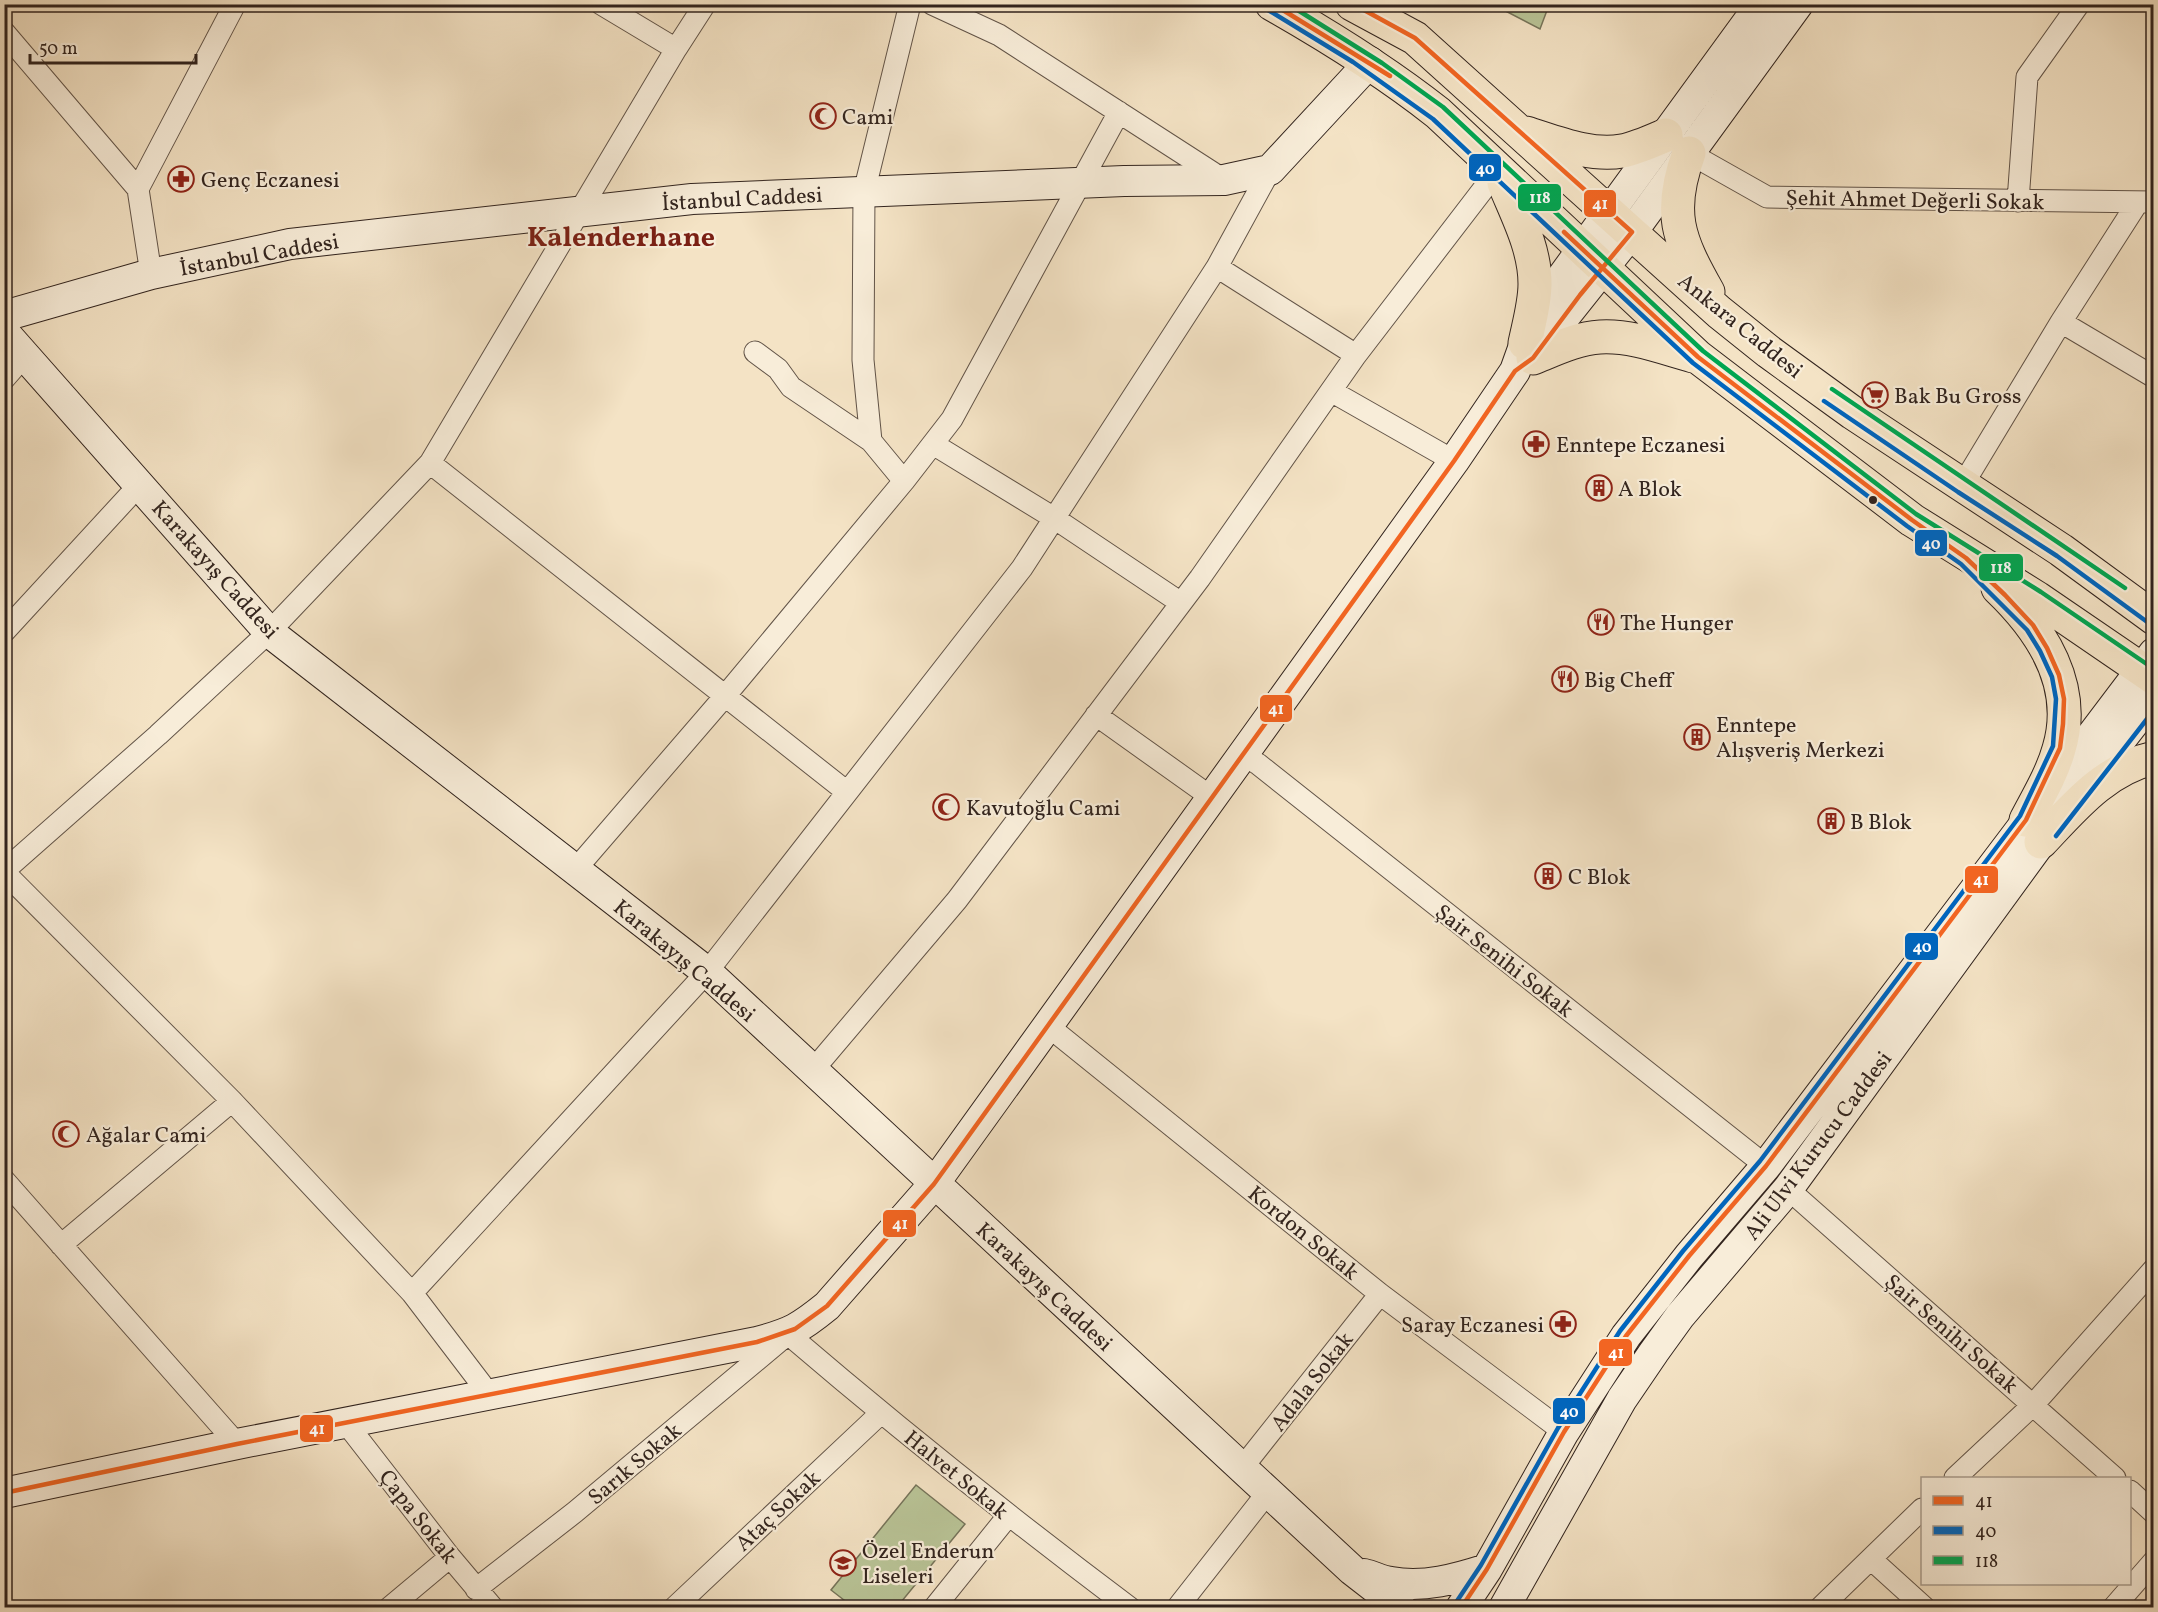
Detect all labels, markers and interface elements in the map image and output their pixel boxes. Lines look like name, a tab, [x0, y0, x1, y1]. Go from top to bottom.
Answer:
scale bar	[30, 27, 196, 65]
text: 50 m	[39, 37, 78, 62]
mosque icon: Cami	[808, 101, 838, 131]
place label: Cami	[842, 103, 893, 134]
line badge: 40	[1468, 153, 1502, 182]
text: 40	[1475, 159, 1495, 181]
pharmacy icon: Genç Eczanesi	[166, 164, 196, 194]
place label: Genç Eczanesi	[201, 166, 340, 197]
street label: İstanbul Caddesi	[661, 181, 823, 220]
line badge: 118	[1517, 183, 1562, 212]
street label: Şehit Ahmet Değerli Sokak	[1785, 184, 2045, 219]
text: 118	[1529, 188, 1551, 210]
line badge: 41	[1583, 189, 1617, 218]
text: 41	[1592, 194, 1608, 216]
district label: Kalenderhane	[527, 219, 715, 258]
street label: İstanbul Caddesi	[177, 227, 341, 286]
street label: Ankara Caddesi	[1670, 267, 1809, 387]
supermarket icon: Bak Bu Gross	[1860, 380, 1890, 410]
place label: Bak Bu Gross	[1894, 382, 2021, 413]
pharmacy icon: Enntepe Eczanesi	[1521, 429, 1551, 459]
place label: Enntepe Eczanesi	[1556, 431, 1726, 462]
building icon: A Blok	[1584, 473, 1614, 503]
place label: A Blok	[1618, 475, 1682, 506]
street label: Karakayış Caddesi	[143, 494, 285, 647]
unlabelled marker	[1867, 494, 1879, 506]
line badge: 40	[1914, 529, 1948, 557]
text: 40	[1921, 534, 1941, 556]
line badge: 118	[1978, 553, 2024, 582]
text: 118	[1990, 558, 2012, 580]
restaurant icon: The Hunger	[1586, 607, 1616, 637]
place label: The Hunger	[1620, 609, 1733, 640]
restaurant icon: Big Cheff	[1550, 664, 1580, 694]
place label: Big Cheff	[1584, 666, 1675, 697]
line badge: 41	[1259, 694, 1293, 723]
text: 41	[1268, 699, 1284, 721]
place label: Enntepe Alışveriş Merkezi	[1716, 711, 1885, 767]
building icon: Enntepe Alışveriş Merkezi	[1682, 722, 1712, 752]
mosque icon: Kavutoğlu Cami	[931, 792, 961, 822]
place label: Kavutoğlu Cami	[966, 794, 1121, 825]
building icon: B Blok	[1816, 806, 1846, 836]
place label: B Blok	[1850, 808, 1912, 839]
building icon: C Blok	[1533, 861, 1563, 891]
place label: C Blok	[1568, 863, 1631, 894]
line badge: 41	[1964, 865, 1999, 894]
text: 41	[1973, 870, 1989, 892]
street label: Karakayış Caddesi	[606, 893, 761, 1031]
street label: Şair Senihi Sokak	[1428, 898, 1579, 1026]
line badge: 40	[1904, 932, 1939, 961]
text: 40	[1912, 937, 1932, 959]
street label: Ali Ulvi Kurucu Caddesi	[1738, 1046, 1900, 1247]
mosque icon: Ağalar Cami	[51, 1119, 81, 1149]
place label: Ağalar Cami	[86, 1121, 206, 1152]
street label: Kordon Sokak	[1240, 1179, 1365, 1289]
line badge: 41	[882, 1209, 917, 1238]
text: 41	[892, 1214, 908, 1236]
street label: Karakayış Caddesi	[968, 1216, 1119, 1360]
street label: Şair Senihi Sokak	[1877, 1268, 2024, 1402]
pharmacy icon: Saray Eczanesi	[1548, 1309, 1578, 1339]
place label: Saray Eczanesi	[1401, 1311, 1544, 1342]
street label: Adala Sokak	[1264, 1326, 1362, 1439]
line badge: 41	[1598, 1338, 1633, 1367]
text: 41	[1608, 1343, 1624, 1365]
line badge: 40	[1552, 1397, 1586, 1425]
text: 40	[1559, 1402, 1579, 1424]
line badge: 41	[299, 1414, 334, 1443]
street label: Sarık Sokak	[582, 1416, 689, 1513]
text: 41	[309, 1419, 325, 1441]
street label: Halvet Sokak	[896, 1424, 1014, 1528]
street label: Çapa Sokak	[370, 1464, 464, 1571]
street label: Ataç Sokak	[729, 1464, 828, 1560]
legend	[1921, 1477, 2131, 1585]
text: 41	[1975, 1490, 1993, 1515]
text: 40	[1975, 1520, 1996, 1545]
place label: Özel Enderun Liseleri	[862, 1537, 994, 1593]
school or university icon: Özel Enderun Liseleri	[828, 1548, 858, 1578]
text: 118	[1975, 1550, 1998, 1575]

